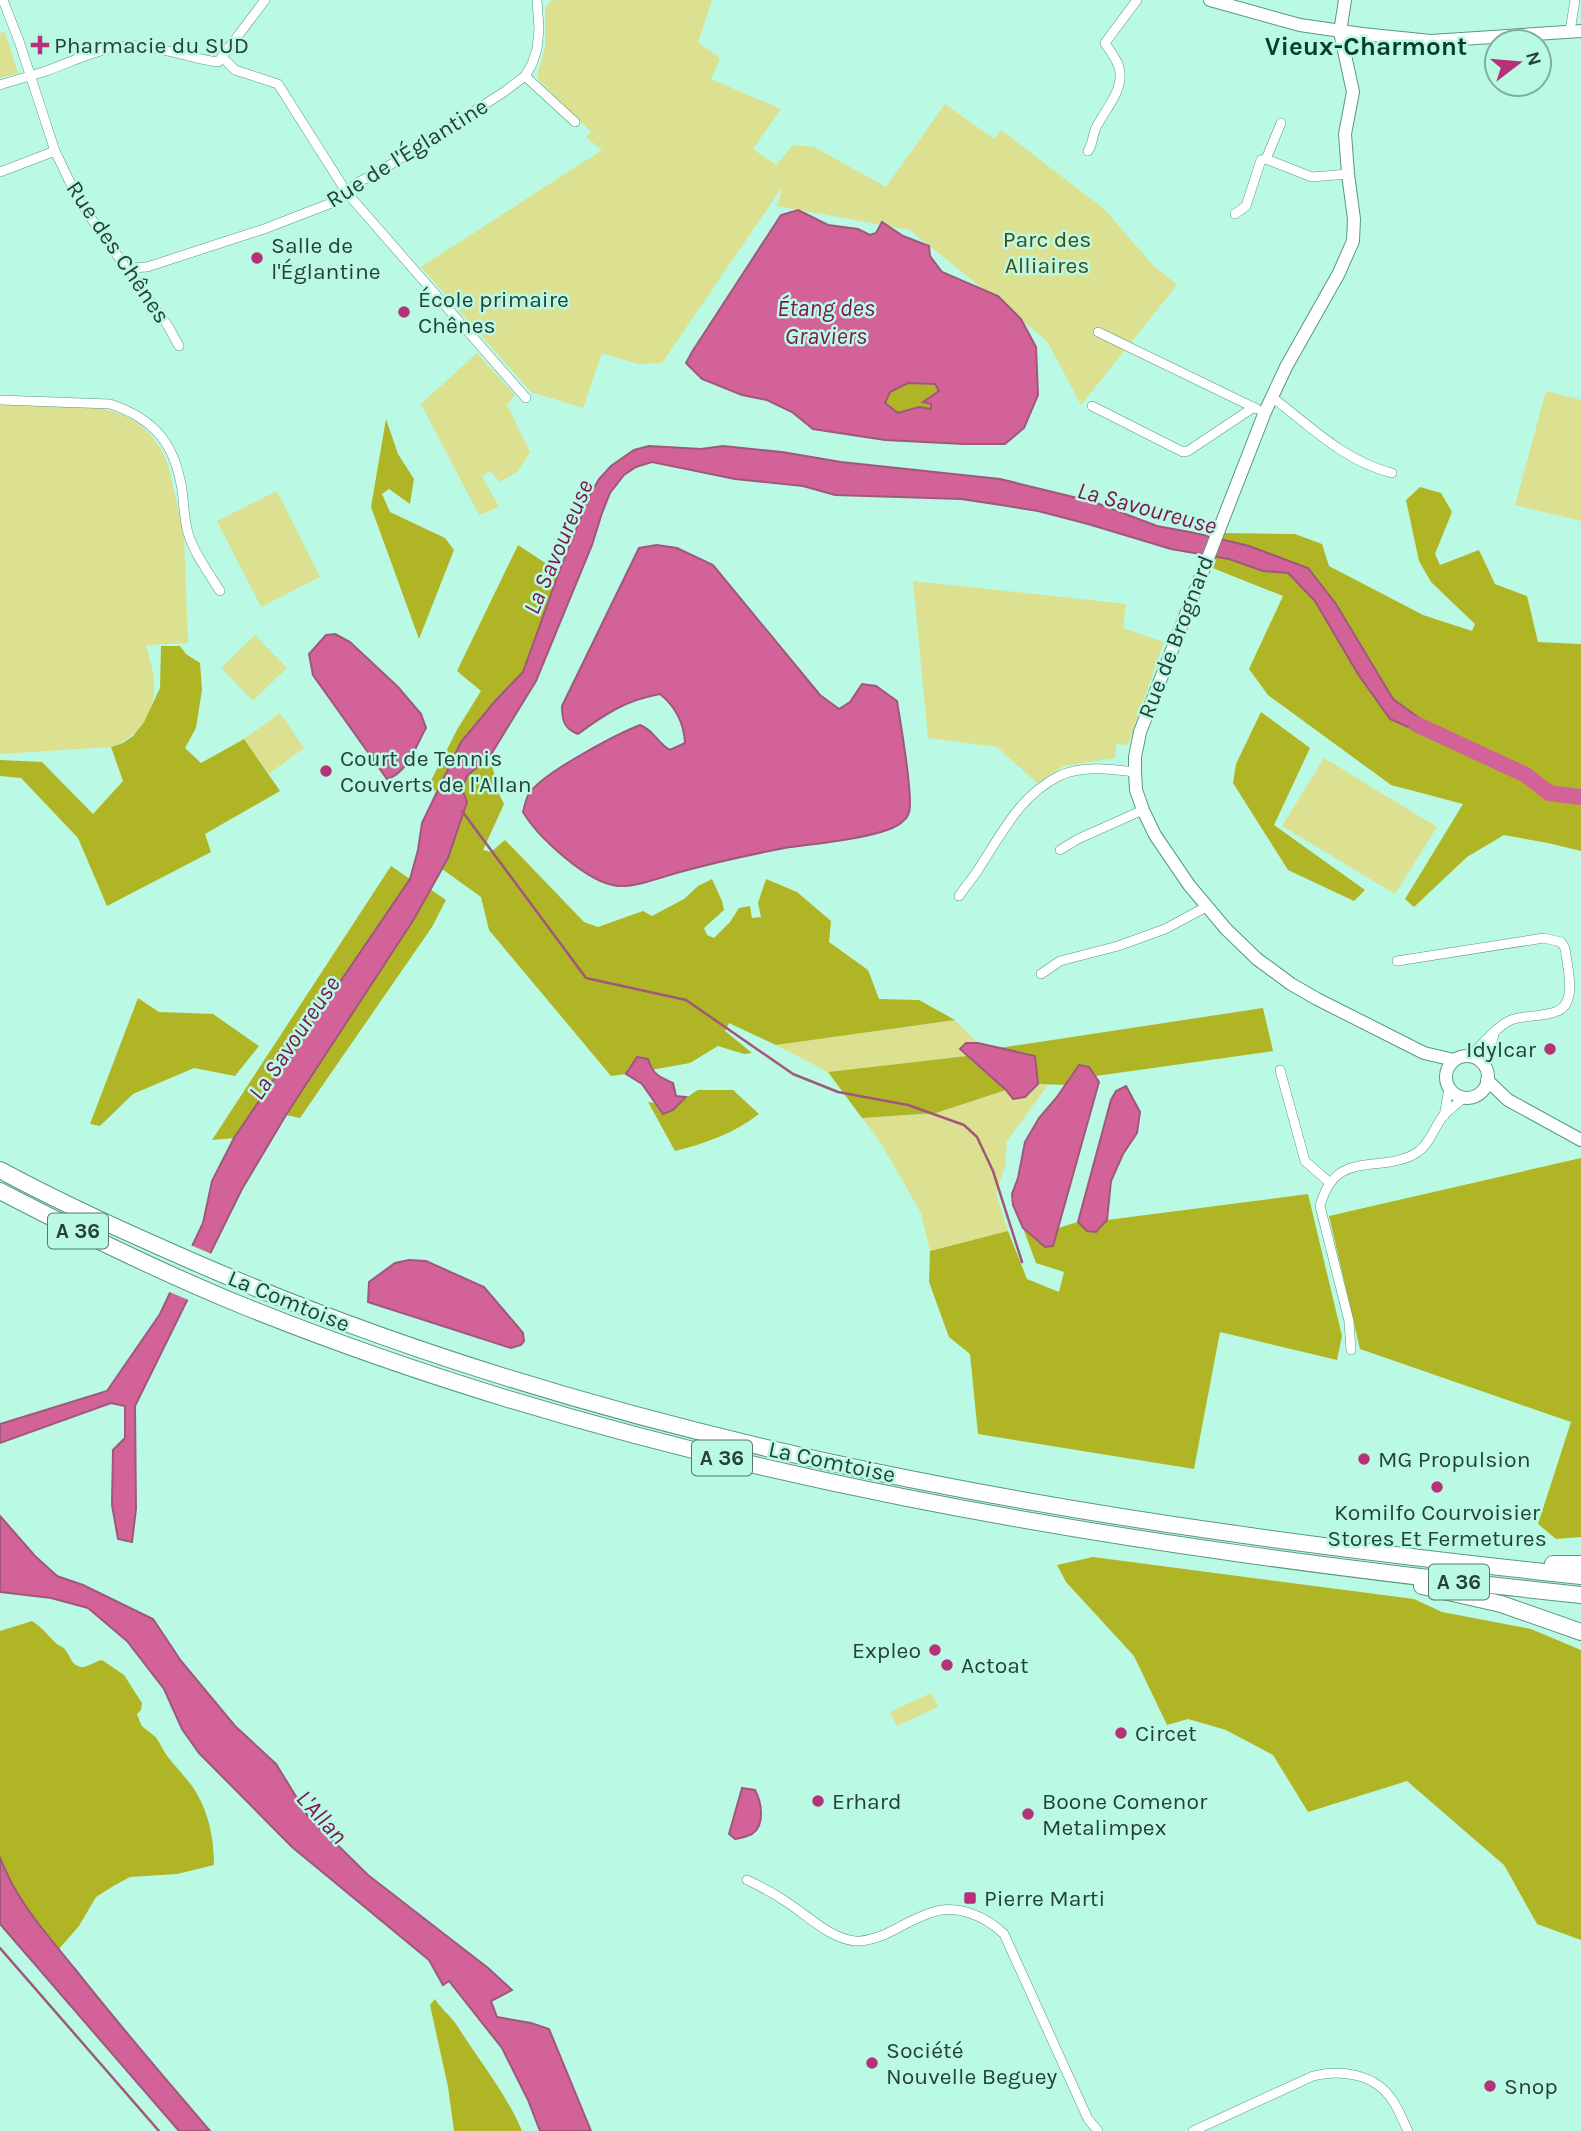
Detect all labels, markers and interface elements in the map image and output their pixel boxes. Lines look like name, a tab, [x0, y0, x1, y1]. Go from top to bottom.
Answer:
north arrow	[1483, 28, 1553, 98]
district label: Vieux-Charmont	[1265, 31, 1467, 62]
place label: Pharmacie du SUD	[54, 32, 249, 59]
marker: Pharmacie du SUD	[32, 37, 48, 53]
text: N	[1521, 49, 1546, 68]
street label: Rue de l'Églantine	[321, 92, 493, 214]
street label: Rue des Chênes	[60, 176, 176, 328]
park label: Parc des Alliaires	[1003, 226, 1091, 279]
place label: Salle de l'Églantine	[271, 232, 381, 285]
marker: Salle de l'Églantine	[249, 250, 265, 266]
place label: École primaire Chênes	[418, 286, 569, 339]
water label: Étang des Graviers	[777, 294, 875, 350]
marker: École primaire Chênes	[396, 304, 412, 320]
water label: La Savoureuse	[517, 476, 599, 618]
water label: La Savoureuse	[1074, 476, 1220, 540]
street label: Rue de Brognard	[1132, 551, 1220, 723]
place label: Court de Tennis Couverts de l'Allan	[340, 745, 532, 798]
marker: Court de Tennis Couverts de l'Allan	[318, 763, 334, 779]
water label: La Savoureuse	[242, 971, 346, 1105]
place label: Idylcar	[1466, 1036, 1537, 1063]
marker: Idylcar	[1542, 1041, 1558, 1057]
road number: A 36	[48, 1214, 108, 1248]
street label: La Comtoise	[224, 1264, 354, 1338]
street label: La Comtoise	[766, 1435, 898, 1489]
road number: A 36	[692, 1440, 752, 1476]
place label: MG Propulsion	[1378, 1446, 1531, 1473]
marker: MG Propulsion	[1356, 1451, 1372, 1467]
marker: Komilfo Courvoisier Stores Et Fermetures	[1429, 1479, 1445, 1495]
place label: Komilfo Courvoisier Stores Et Fermetures	[1327, 1499, 1547, 1552]
road number: A 36	[1429, 1564, 1489, 1600]
place label: Expleo	[852, 1637, 921, 1664]
marker: Expleo	[927, 1642, 943, 1658]
place label: Actoat	[961, 1652, 1029, 1679]
marker: Actoat	[939, 1657, 955, 1673]
place label: Circet	[1135, 1720, 1197, 1747]
marker: Circet	[1113, 1725, 1129, 1741]
water label: L'Allan	[291, 1784, 353, 1850]
place label: Erhard	[832, 1788, 902, 1815]
place label: Boone Comenor Metalimpex	[1042, 1788, 1208, 1841]
marker: Erhard	[810, 1793, 826, 1809]
marker: Boone Comenor Metalimpex	[1020, 1806, 1036, 1822]
place label: Pierre Marti	[984, 1885, 1105, 1912]
marker: Pierre Marti	[962, 1890, 978, 1906]
place label: Société Nouvelle Beguey	[886, 2037, 1058, 2090]
marker: Société Nouvelle Beguey	[864, 2055, 880, 2071]
place label: Snop	[1504, 2073, 1558, 2100]
marker: Snop	[1482, 2078, 1498, 2094]

